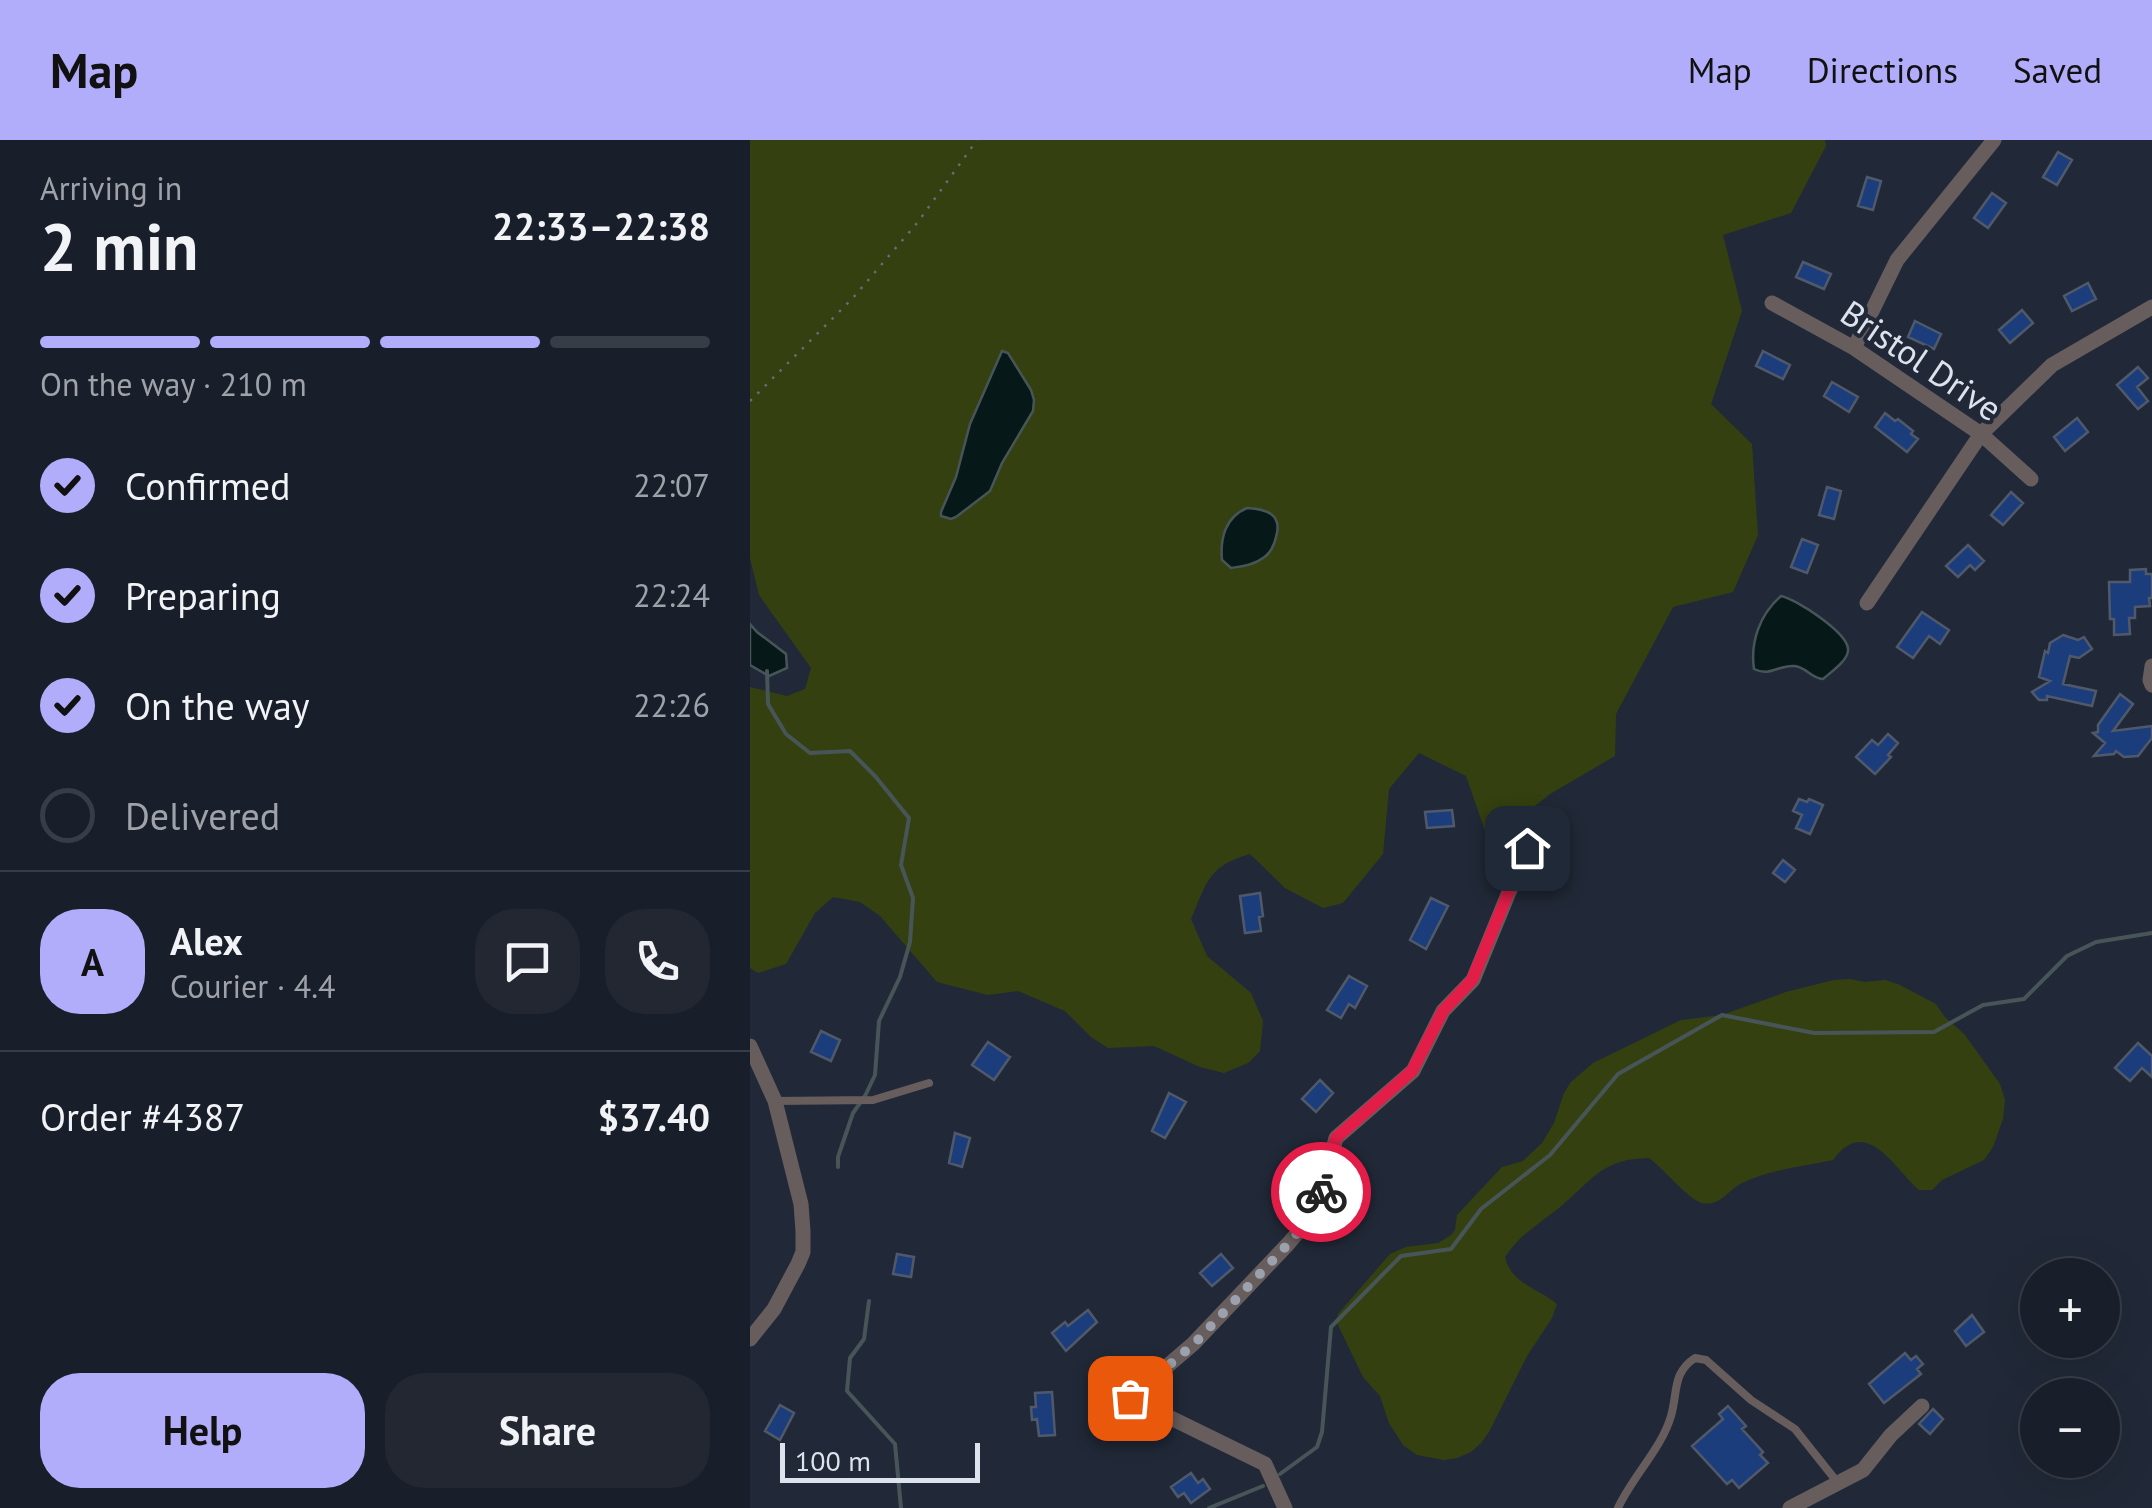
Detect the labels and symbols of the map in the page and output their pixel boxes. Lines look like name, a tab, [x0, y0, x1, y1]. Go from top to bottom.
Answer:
street label: Bristol Drive	[1832, 289, 2011, 431]
pin	[1485, 806, 1570, 891]
courier	[1271, 1142, 1371, 1242]
pin	[1088, 1356, 1173, 1441]
scale bar	[780, 1438, 980, 1482]

